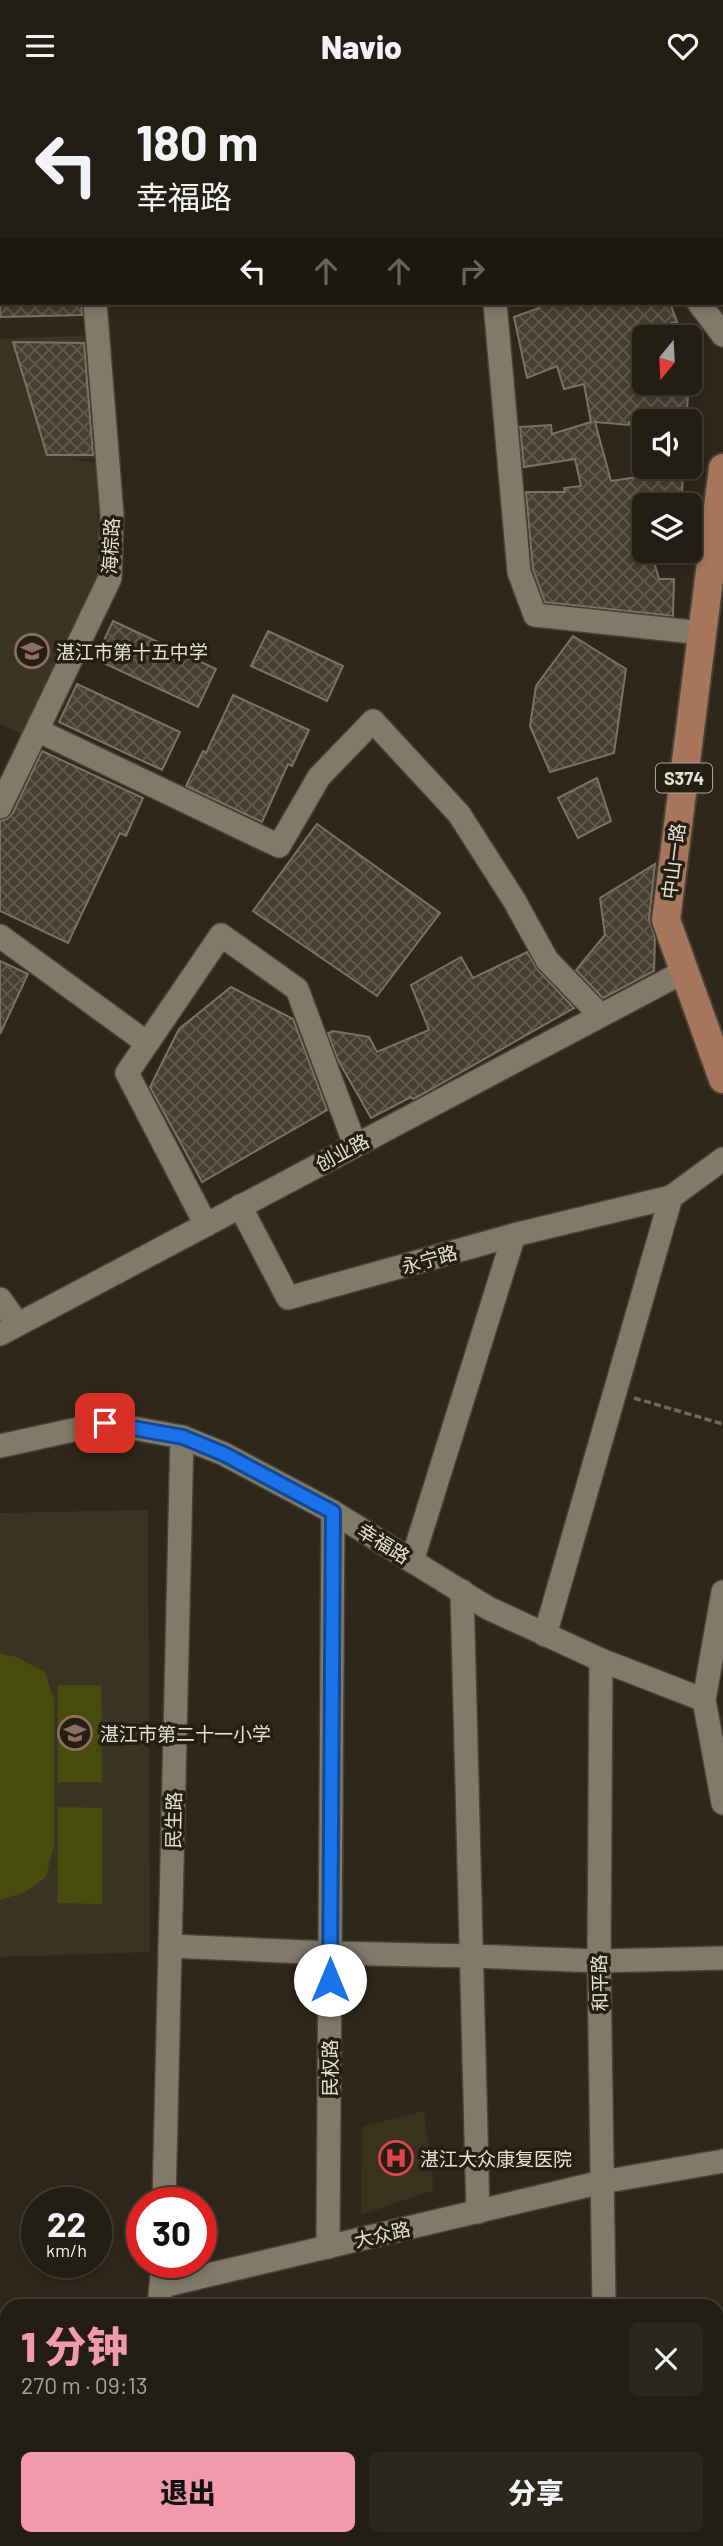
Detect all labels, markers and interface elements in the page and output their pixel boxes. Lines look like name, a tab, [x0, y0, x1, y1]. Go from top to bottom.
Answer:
icon: menu	[21, 27, 59, 65]
text: Navio	[321, 27, 402, 65]
icon: heart	[664, 27, 702, 65]
text: 180 m	[136, 112, 259, 171]
icon: left	[21, 119, 112, 210]
text: 幸福路	[136, 177, 232, 215]
icon: left	[234, 252, 272, 290]
icon: ahead	[307, 252, 345, 290]
icon: ahead	[380, 252, 418, 290]
icon: right	[453, 252, 491, 290]
north arrow	[632, 325, 702, 395]
map controls	[632, 325, 702, 563]
button: sound	[632, 409, 702, 479]
button: layers	[632, 493, 702, 563]
street label: 海棕路	[97, 517, 123, 575]
school or university icon: 湛江市第十五中学	[13, 632, 51, 670]
place label: 湛江市第十五中学	[56, 640, 208, 663]
road number: S374	[656, 763, 712, 793]
street label: 中山一路	[657, 822, 689, 900]
street label: 创业路	[311, 1128, 373, 1176]
street label: 永宁路	[398, 1240, 460, 1278]
pin	[75, 1393, 135, 1453]
icon: arrive	[86, 1404, 124, 1442]
street label: 幸福路	[354, 1518, 414, 1568]
school or university icon: 湛江市第二十一小学	[56, 1714, 94, 1752]
place label: 湛江市第二十一小学	[100, 1722, 271, 1745]
street label: 民生路	[161, 1791, 185, 1849]
position arrow	[293, 1943, 367, 2017]
street label: 和平路	[587, 1954, 611, 2012]
street label: 民权路	[318, 2039, 341, 2097]
hospital icon: 湛江大众康复医院	[377, 2139, 415, 2177]
place label: 湛江大众康复医院	[420, 2147, 572, 2170]
speed limit sign: 30	[126, 2187, 217, 2278]
text: 22	[47, 2202, 86, 2244]
street label: 大众路	[352, 2216, 412, 2252]
text: km/h	[46, 2239, 87, 2261]
text: 1 分钟	[21, 2320, 128, 2370]
button: close	[629, 2322, 703, 2396]
text: 270 m · 09:13	[21, 2371, 148, 2399]
button: 退出	[21, 2452, 355, 2532]
button: 分享	[369, 2452, 703, 2532]

